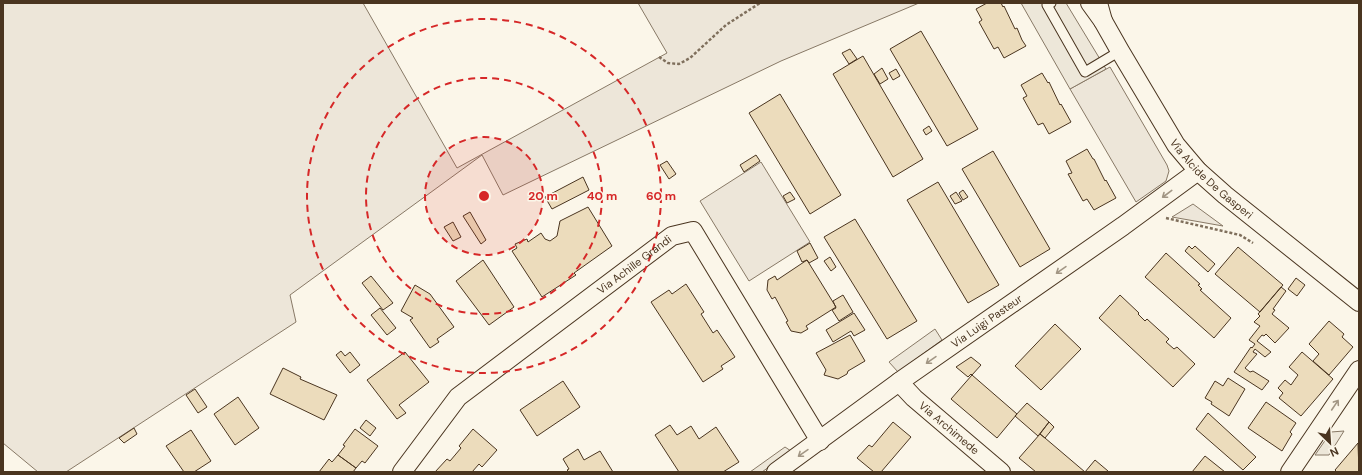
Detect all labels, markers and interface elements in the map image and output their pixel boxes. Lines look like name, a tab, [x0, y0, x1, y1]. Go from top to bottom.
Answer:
street label: Via Alcide De Gasperi	[1167, 136, 1256, 222]
text: 20 m	[528, 188, 558, 204]
text: 40 m	[587, 188, 617, 204]
text: 60 m	[646, 188, 676, 204]
centre of rings	[477, 189, 491, 203]
one-way arrow	[1161, 190, 1172, 198]
street label: Via Achille Grandi	[594, 232, 674, 297]
one-way arrow	[1056, 266, 1067, 274]
street label: Via Luigi Pasteur	[948, 291, 1025, 351]
one-way arrow	[926, 356, 937, 364]
street label: Via Archimede	[916, 398, 982, 457]
one-way arrow	[1331, 400, 1339, 411]
north arrow	[1310, 423, 1350, 463]
text: N	[1328, 444, 1341, 460]
one-way arrow	[798, 449, 809, 457]

